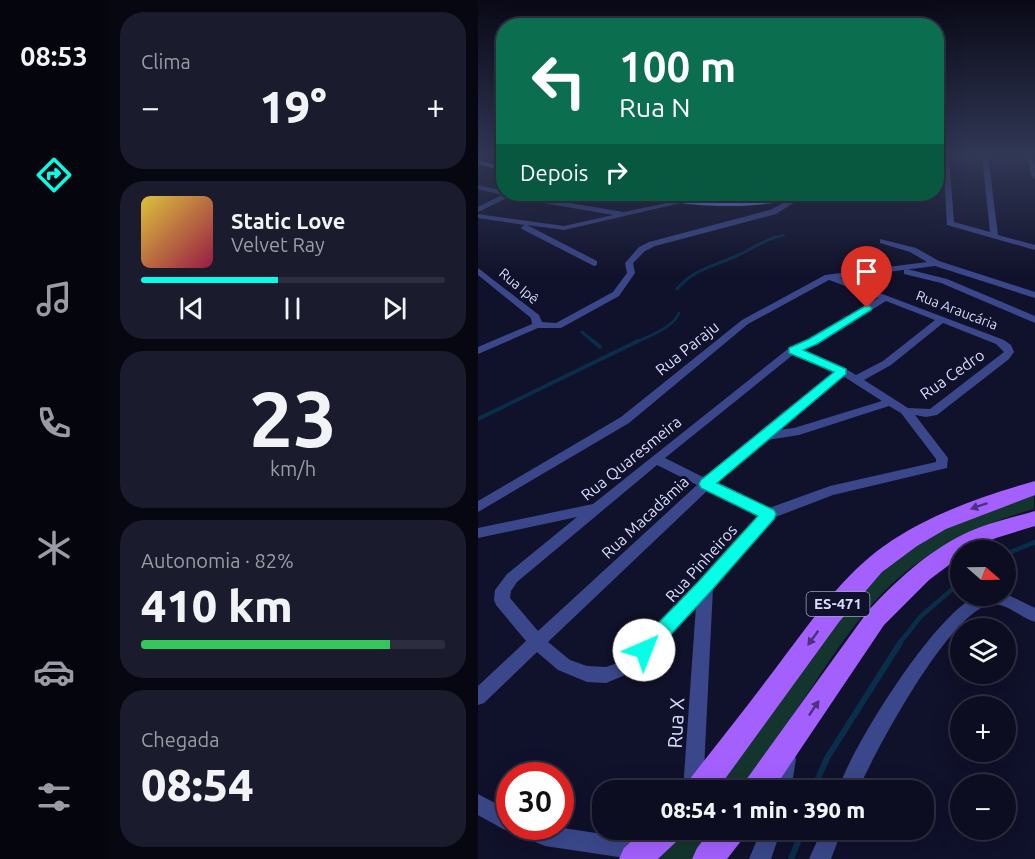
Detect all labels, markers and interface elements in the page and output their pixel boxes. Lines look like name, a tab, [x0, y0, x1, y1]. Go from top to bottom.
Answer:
text: 08:53	[20, 41, 88, 71]
icon: left	[520, 42, 598, 120]
text: 100 m	[619, 43, 736, 90]
text: Clima	[141, 50, 191, 73]
text: 19°	[259, 81, 327, 132]
text: −	[141, 88, 160, 125]
text: +	[426, 88, 445, 125]
text: Rua N	[619, 92, 691, 122]
icon: directions	[33, 154, 75, 196]
icon: right	[600, 156, 633, 189]
text: Depois	[520, 160, 588, 185]
text: Static Love	[231, 208, 346, 233]
text: Velvet Ray	[231, 233, 325, 256]
pin	[841, 246, 892, 308]
icon: arrive	[850, 255, 883, 288]
street label: Rua Ipê	[496, 265, 542, 307]
icon: music	[33, 278, 75, 320]
street label: Rua Araucária	[914, 287, 1000, 333]
icon: previous	[175, 292, 208, 325]
icon: pause	[276, 292, 309, 325]
icon: next	[378, 292, 411, 325]
street label: Rua Paraju	[652, 317, 722, 379]
street label: Rua Cedro	[916, 345, 988, 403]
text: 23	[249, 374, 337, 462]
icon: phone	[33, 402, 75, 444]
street label: Rua Quaresmeira	[577, 412, 685, 504]
text: km/h	[270, 457, 316, 480]
street label: Rua Macadâmia	[598, 472, 692, 562]
one-way arrow	[970, 502, 988, 511]
street label: Rua Pinheiros	[662, 521, 740, 605]
icon: climate	[33, 527, 75, 569]
north arrow	[950, 540, 1016, 606]
map controls	[950, 540, 1016, 840]
text: Autonomia · 82%	[141, 549, 294, 572]
text: 410 km	[141, 580, 293, 631]
road number: ES-471	[806, 592, 870, 616]
position arrow	[612, 618, 676, 682]
button: layers	[950, 618, 1016, 684]
one-way arrow	[807, 630, 819, 646]
icon: car	[33, 651, 75, 693]
button: +	[950, 696, 1016, 762]
street label: Rua X	[663, 697, 688, 749]
one-way arrow	[808, 700, 819, 716]
text: Chegada	[141, 728, 219, 751]
text: 08:54	[141, 759, 254, 810]
speed limit sign: 30	[496, 762, 574, 840]
button: −	[950, 774, 1016, 840]
icon: filters	[33, 776, 75, 818]
text: 08:54 · 1 min · 390 m	[661, 797, 865, 822]

